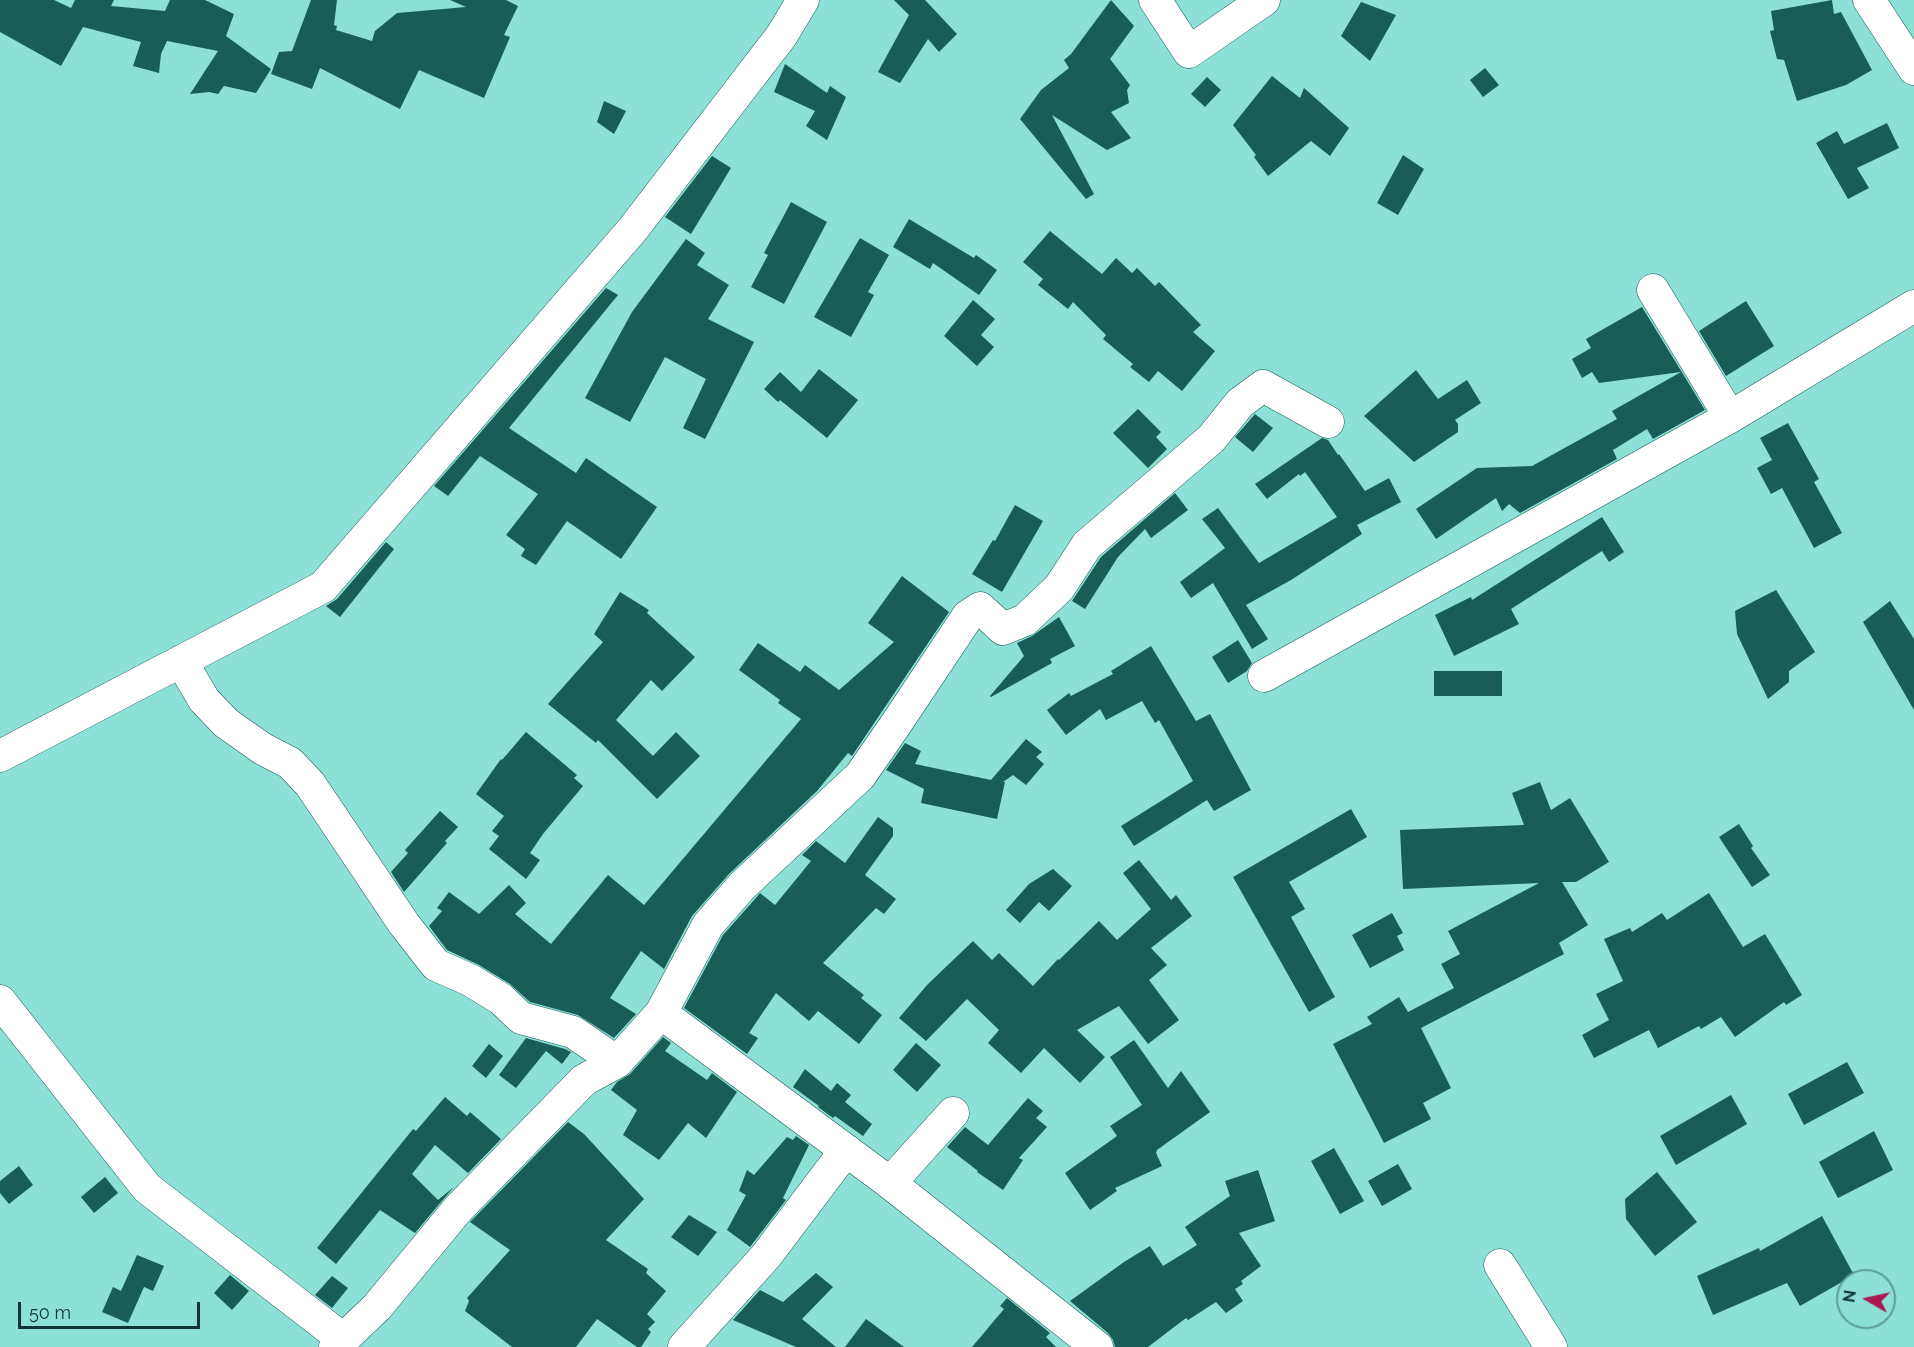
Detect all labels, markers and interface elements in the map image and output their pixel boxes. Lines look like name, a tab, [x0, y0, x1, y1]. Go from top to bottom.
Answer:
north arrow	[1836, 1269, 1896, 1329]
text: N	[1839, 1289, 1860, 1304]
scale bar	[21, 1290, 202, 1328]
text: 50 m	[29, 1302, 71, 1323]

